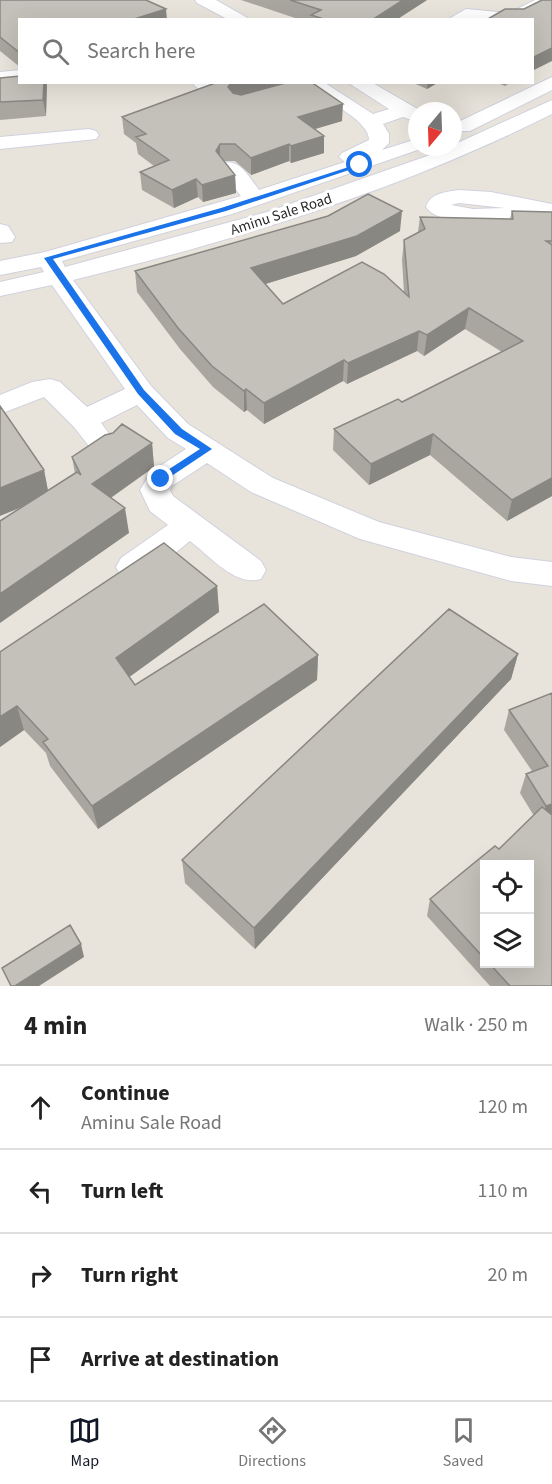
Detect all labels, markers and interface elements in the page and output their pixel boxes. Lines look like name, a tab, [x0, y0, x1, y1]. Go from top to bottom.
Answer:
search box	[18, 18, 534, 84]
icon: search	[39, 35, 72, 68]
text: Search here	[87, 35, 195, 67]
north arrow	[408, 102, 462, 156]
route start	[346, 151, 372, 177]
street label: Aminu Sale Road	[228, 188, 335, 241]
route end	[147, 465, 173, 491]
map controls	[480, 860, 534, 968]
button: locate	[480, 860, 534, 914]
button: layers	[480, 914, 534, 968]
text: 4 min	[24, 1007, 87, 1044]
text: Walk · 250 m	[424, 1011, 528, 1039]
text: Continue	[81, 1077, 170, 1109]
icon: ahead	[24, 1091, 57, 1124]
text: 120 m	[478, 1093, 528, 1121]
text: Aminu Sale Road	[81, 1109, 222, 1137]
icon: left	[24, 1175, 57, 1208]
text: Turn left	[81, 1175, 163, 1207]
text: 110 m	[478, 1177, 528, 1205]
icon: right	[24, 1259, 57, 1292]
text: Turn right	[81, 1259, 178, 1291]
text: 20 m	[488, 1261, 528, 1289]
icon: arrive	[24, 1343, 57, 1376]
text: Arrive at destination	[81, 1343, 279, 1375]
tab: Map	[68, 1414, 101, 1472]
tab: Directions	[238, 1414, 306, 1472]
tab: Saved	[443, 1414, 484, 1472]

